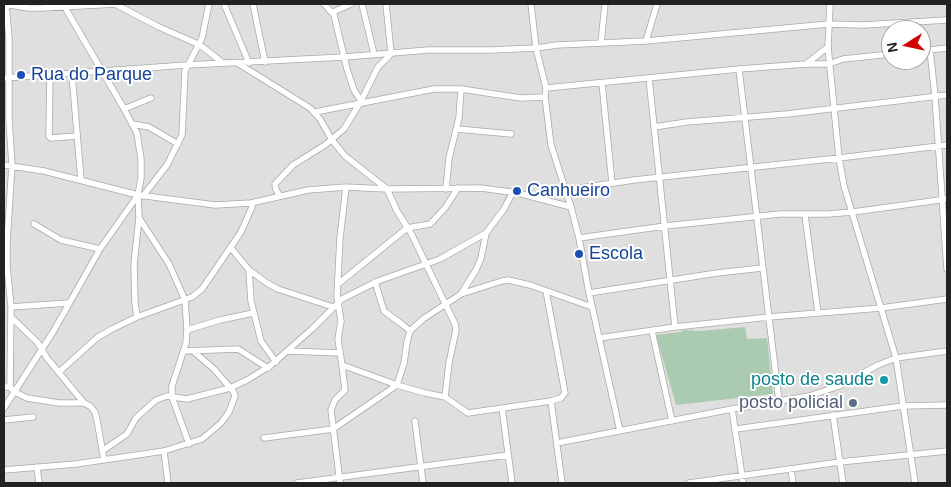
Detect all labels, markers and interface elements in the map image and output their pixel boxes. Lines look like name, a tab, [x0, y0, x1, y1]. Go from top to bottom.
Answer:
north arrow	[881, 20, 931, 70]
text: N	[883, 41, 901, 54]
place label: Rua do Parque	[31, 64, 152, 86]
marker: Rua do Parque	[15, 69, 27, 81]
place label: Canhueiro	[527, 180, 610, 202]
marker: Canhueiro	[511, 185, 523, 197]
place label: Escola	[589, 243, 643, 265]
marker: Escola	[573, 248, 585, 260]
place label: posto de saude	[751, 369, 874, 391]
marker: posto de saude	[878, 374, 890, 386]
place label: posto policial	[739, 392, 843, 414]
marker: posto policial	[847, 397, 859, 409]

